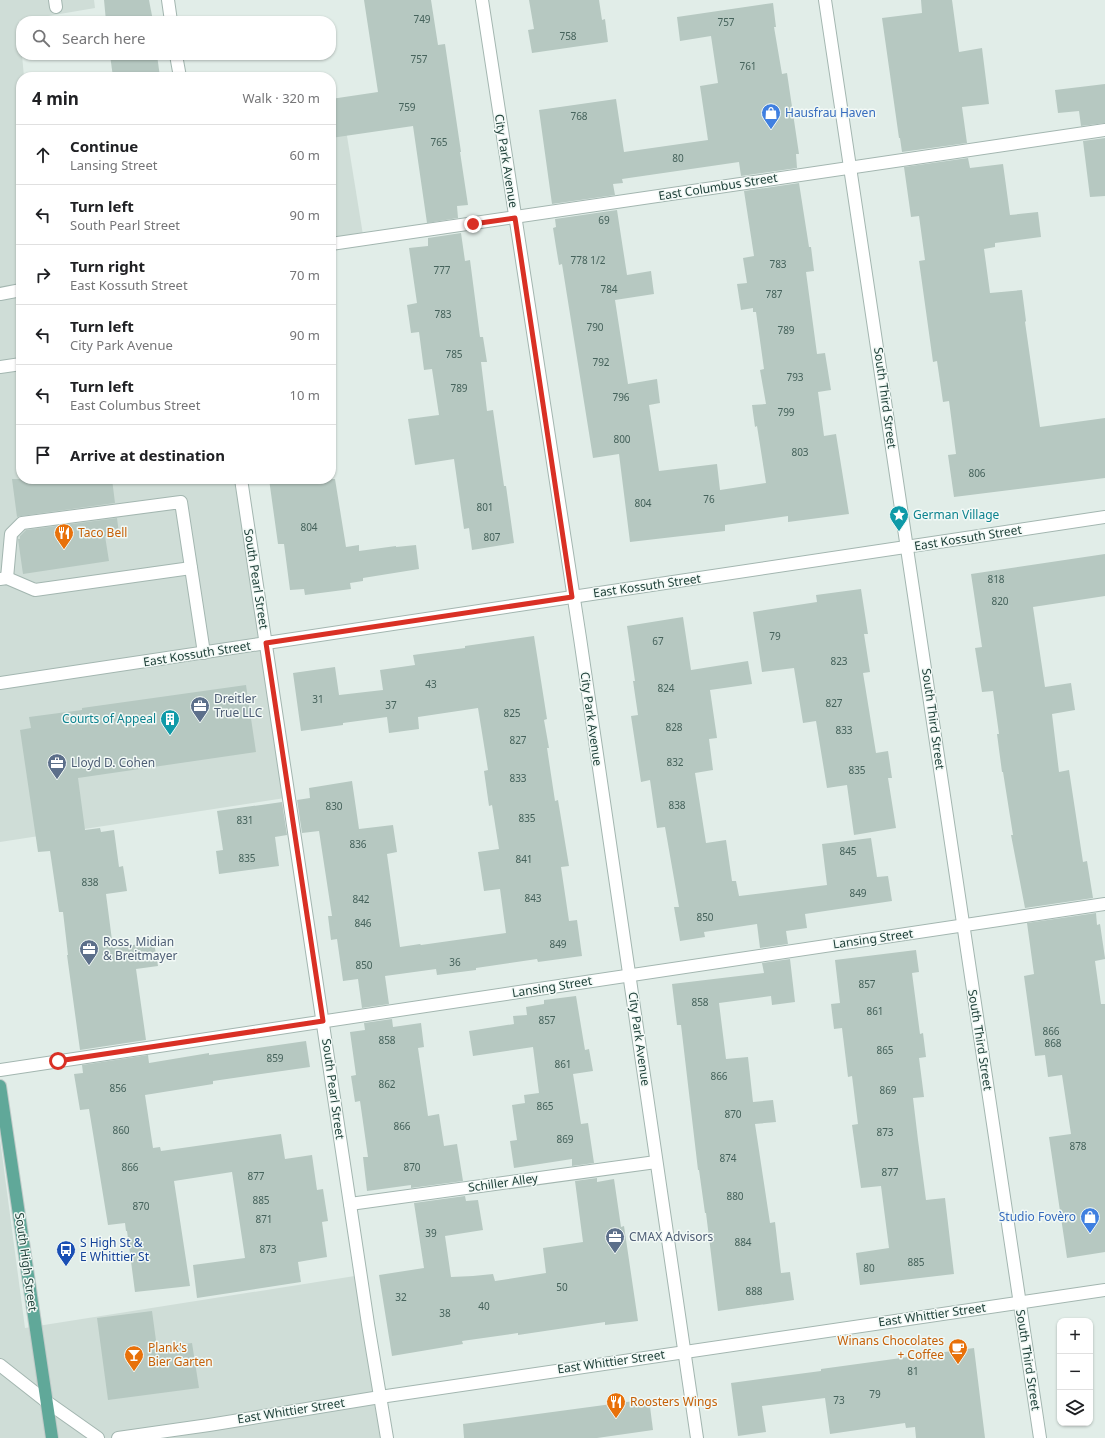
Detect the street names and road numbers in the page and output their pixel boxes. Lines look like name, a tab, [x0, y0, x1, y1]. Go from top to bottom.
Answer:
street label: City Park Avenue	[491, 113, 522, 209]
street label: East Columbus Street	[657, 169, 779, 204]
street label: South Third Street	[870, 346, 901, 450]
street label: East Kossuth Street	[913, 521, 1024, 554]
street label: South Pearl Street	[240, 527, 273, 631]
street label: East Kossuth Street	[592, 569, 703, 601]
street label: East Kossuth Street	[142, 637, 253, 670]
street label: South Third Street	[918, 667, 949, 771]
street label: City Park Avenue	[576, 671, 607, 767]
street label: Lansing Street	[832, 924, 915, 953]
street label: Lansing Street	[511, 972, 594, 1001]
street label: South Third Street	[964, 988, 997, 1092]
street label: City Park Avenue	[624, 991, 655, 1087]
street label: South Pearl Street	[318, 1037, 349, 1141]
street label: Schiller Alley	[467, 1169, 540, 1196]
street label: South High Street	[11, 1211, 42, 1313]
street label: East Whittier Street	[877, 1298, 987, 1330]
street label: South Third Street	[1012, 1308, 1045, 1412]
street label: East Whittier Street	[556, 1345, 666, 1377]
street label: East Whittier Street	[236, 1394, 346, 1427]

